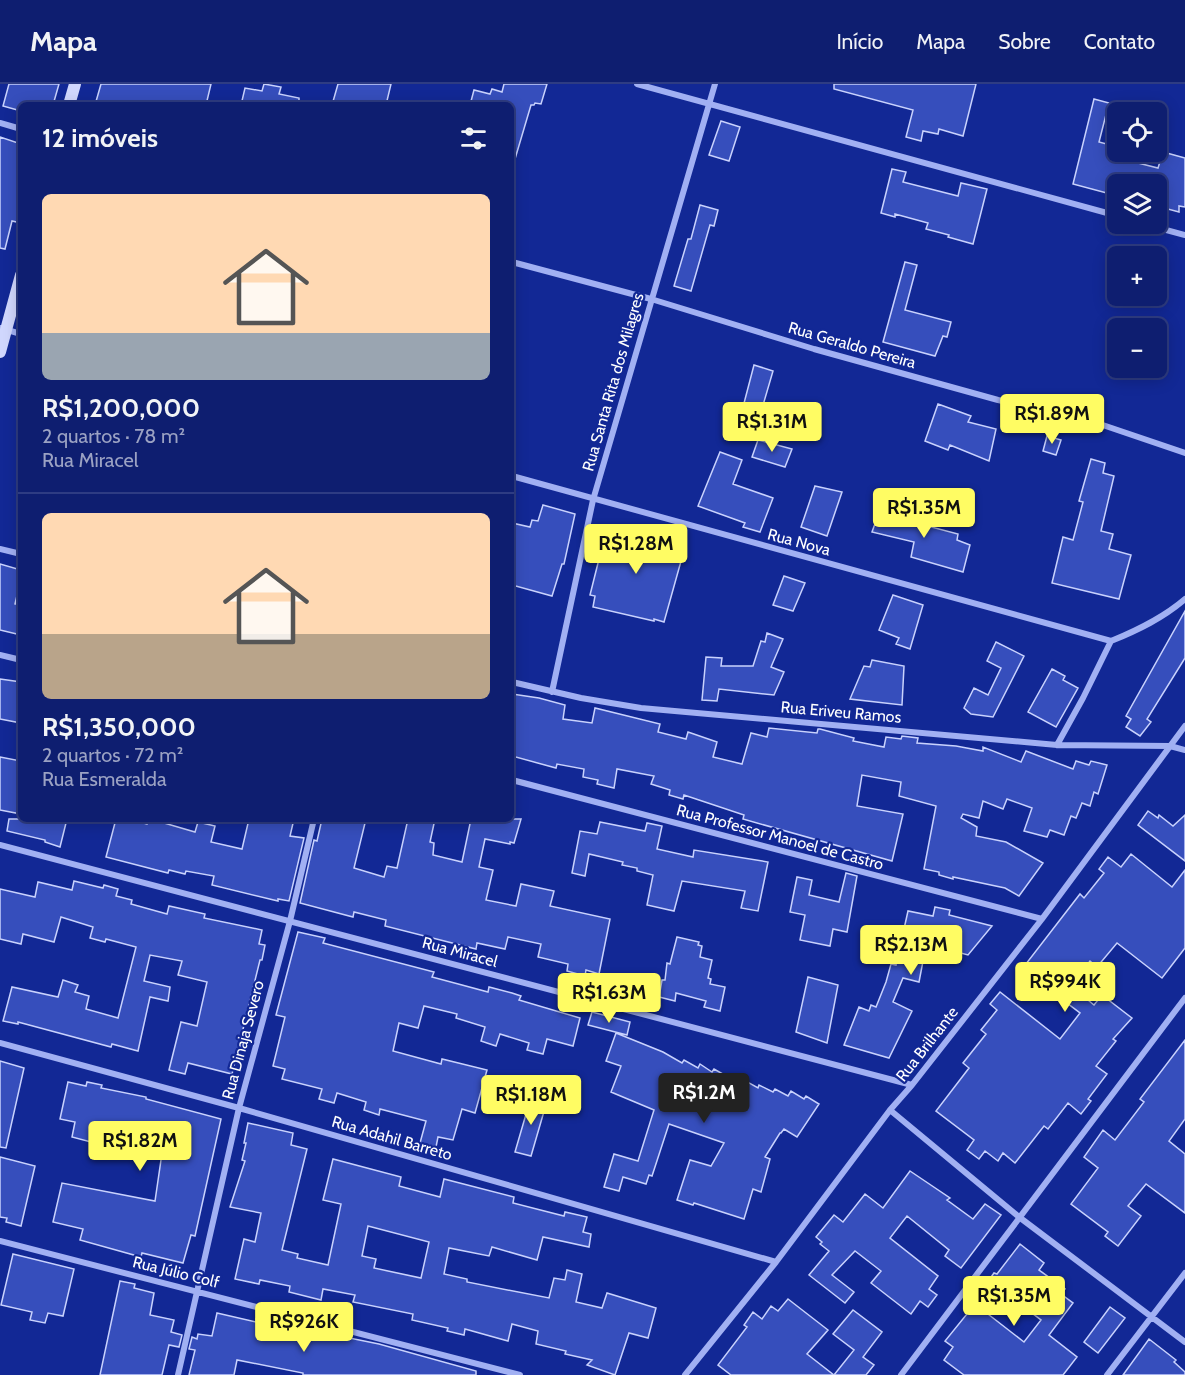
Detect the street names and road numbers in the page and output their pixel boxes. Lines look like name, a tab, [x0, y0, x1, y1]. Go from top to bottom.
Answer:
street label: Rua Santa Rita dos Milagres	[578, 290, 648, 473]
street label: Rua Geraldo Pereira	[786, 318, 918, 372]
street label: Rua Nova	[765, 525, 833, 560]
street label: Rua Eriveu Ramos	[780, 697, 902, 727]
street label: Rua Professor Manoel de Castro	[674, 800, 886, 874]
street label: Rua Miracel	[420, 933, 500, 971]
street label: Rua Dinaja Severo	[218, 978, 268, 1102]
street label: Rua Brilhante	[892, 1003, 962, 1085]
street label: Rua Adahil Barreto	[330, 1112, 455, 1164]
street label: Rua Júlio Colf	[131, 1252, 222, 1292]

